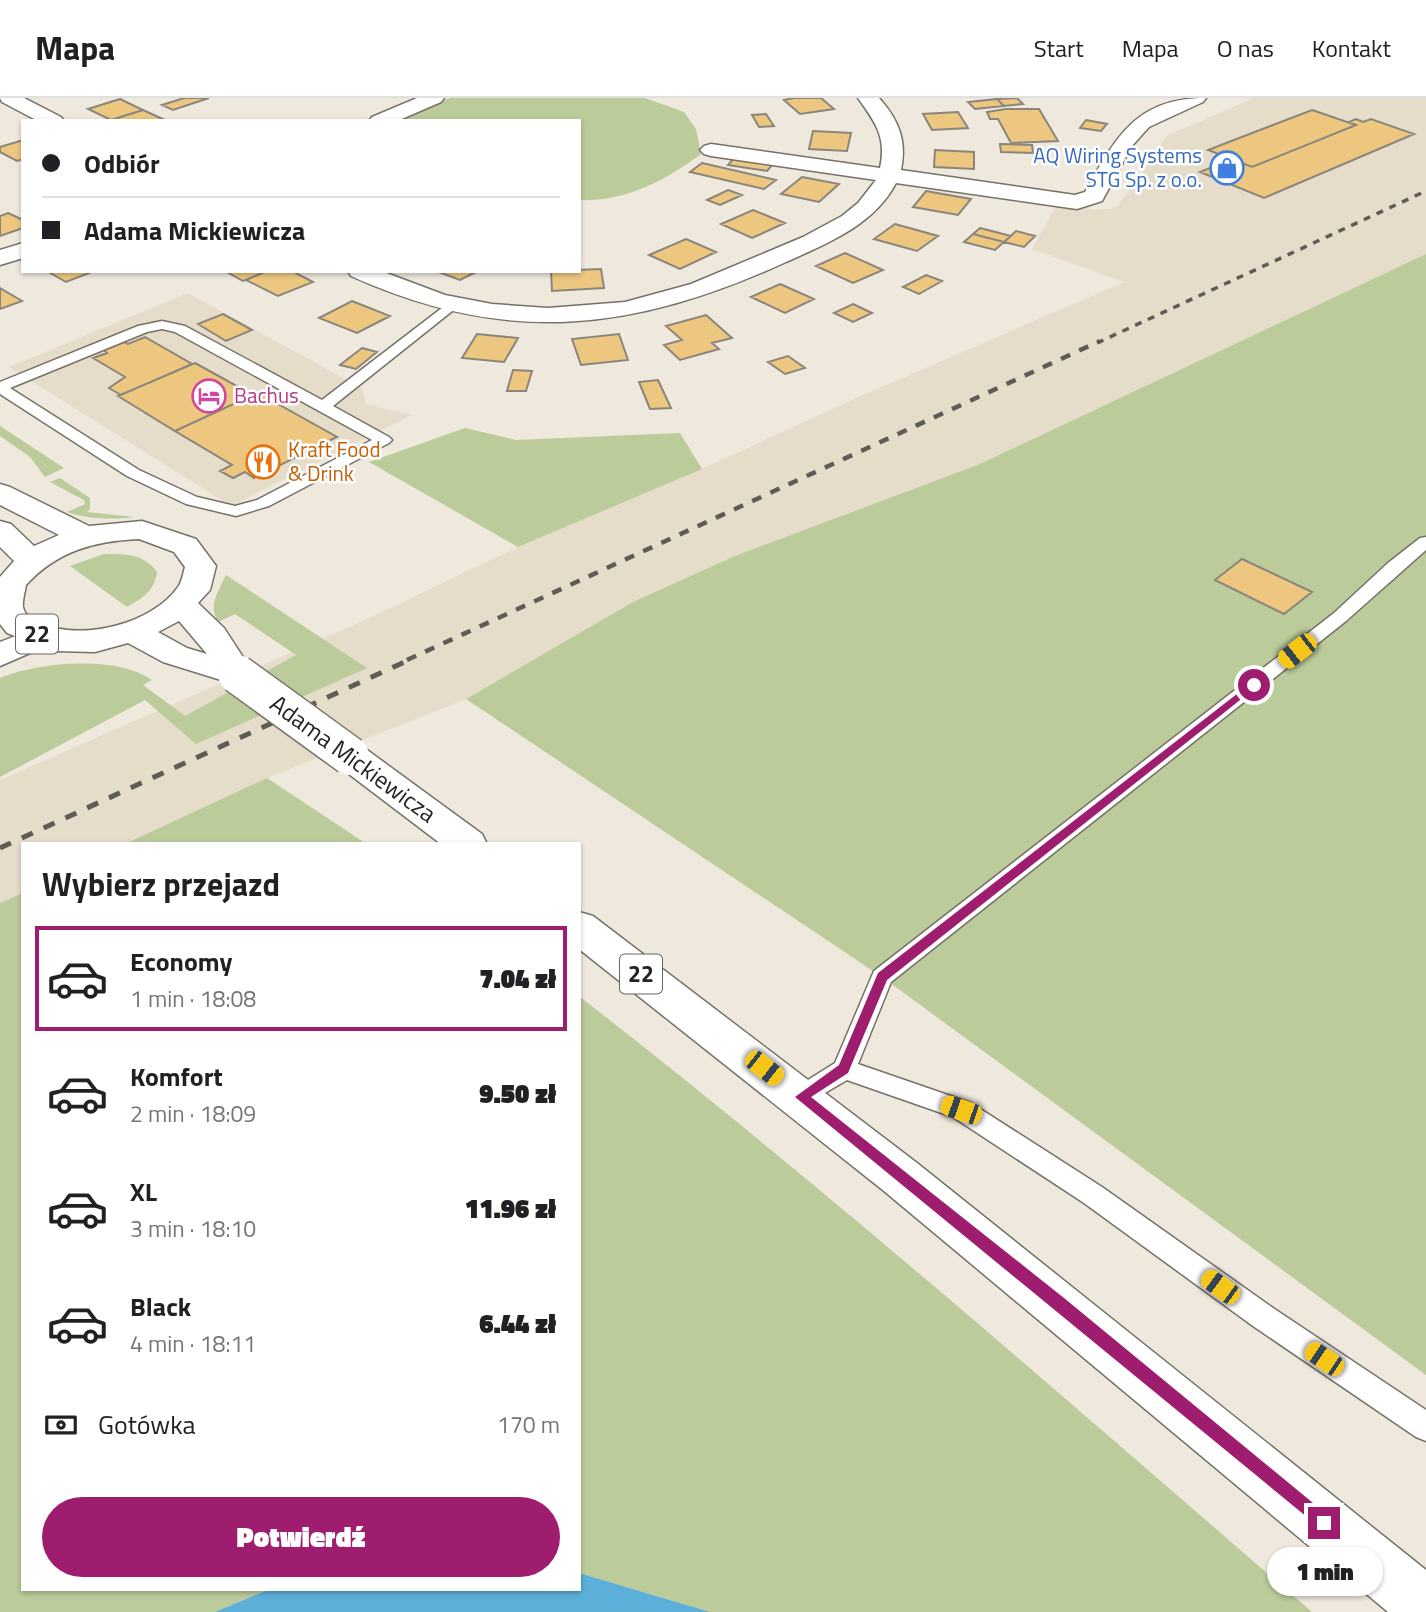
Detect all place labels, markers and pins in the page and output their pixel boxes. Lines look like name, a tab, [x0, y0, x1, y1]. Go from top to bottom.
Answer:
place label: AQ Wiring Systems STG Sp. z o.o.	[1033, 139, 1202, 195]
shop icon: AQ Wiring Systems STG Sp. z o.o.	[1208, 149, 1246, 187]
hotel icon: Bachus	[190, 377, 228, 415]
place label: Bachus	[234, 379, 299, 411]
place label: Kraft Food & Drink	[288, 433, 381, 489]
restaurant icon: Kraft Food & Drink	[244, 443, 282, 481]

